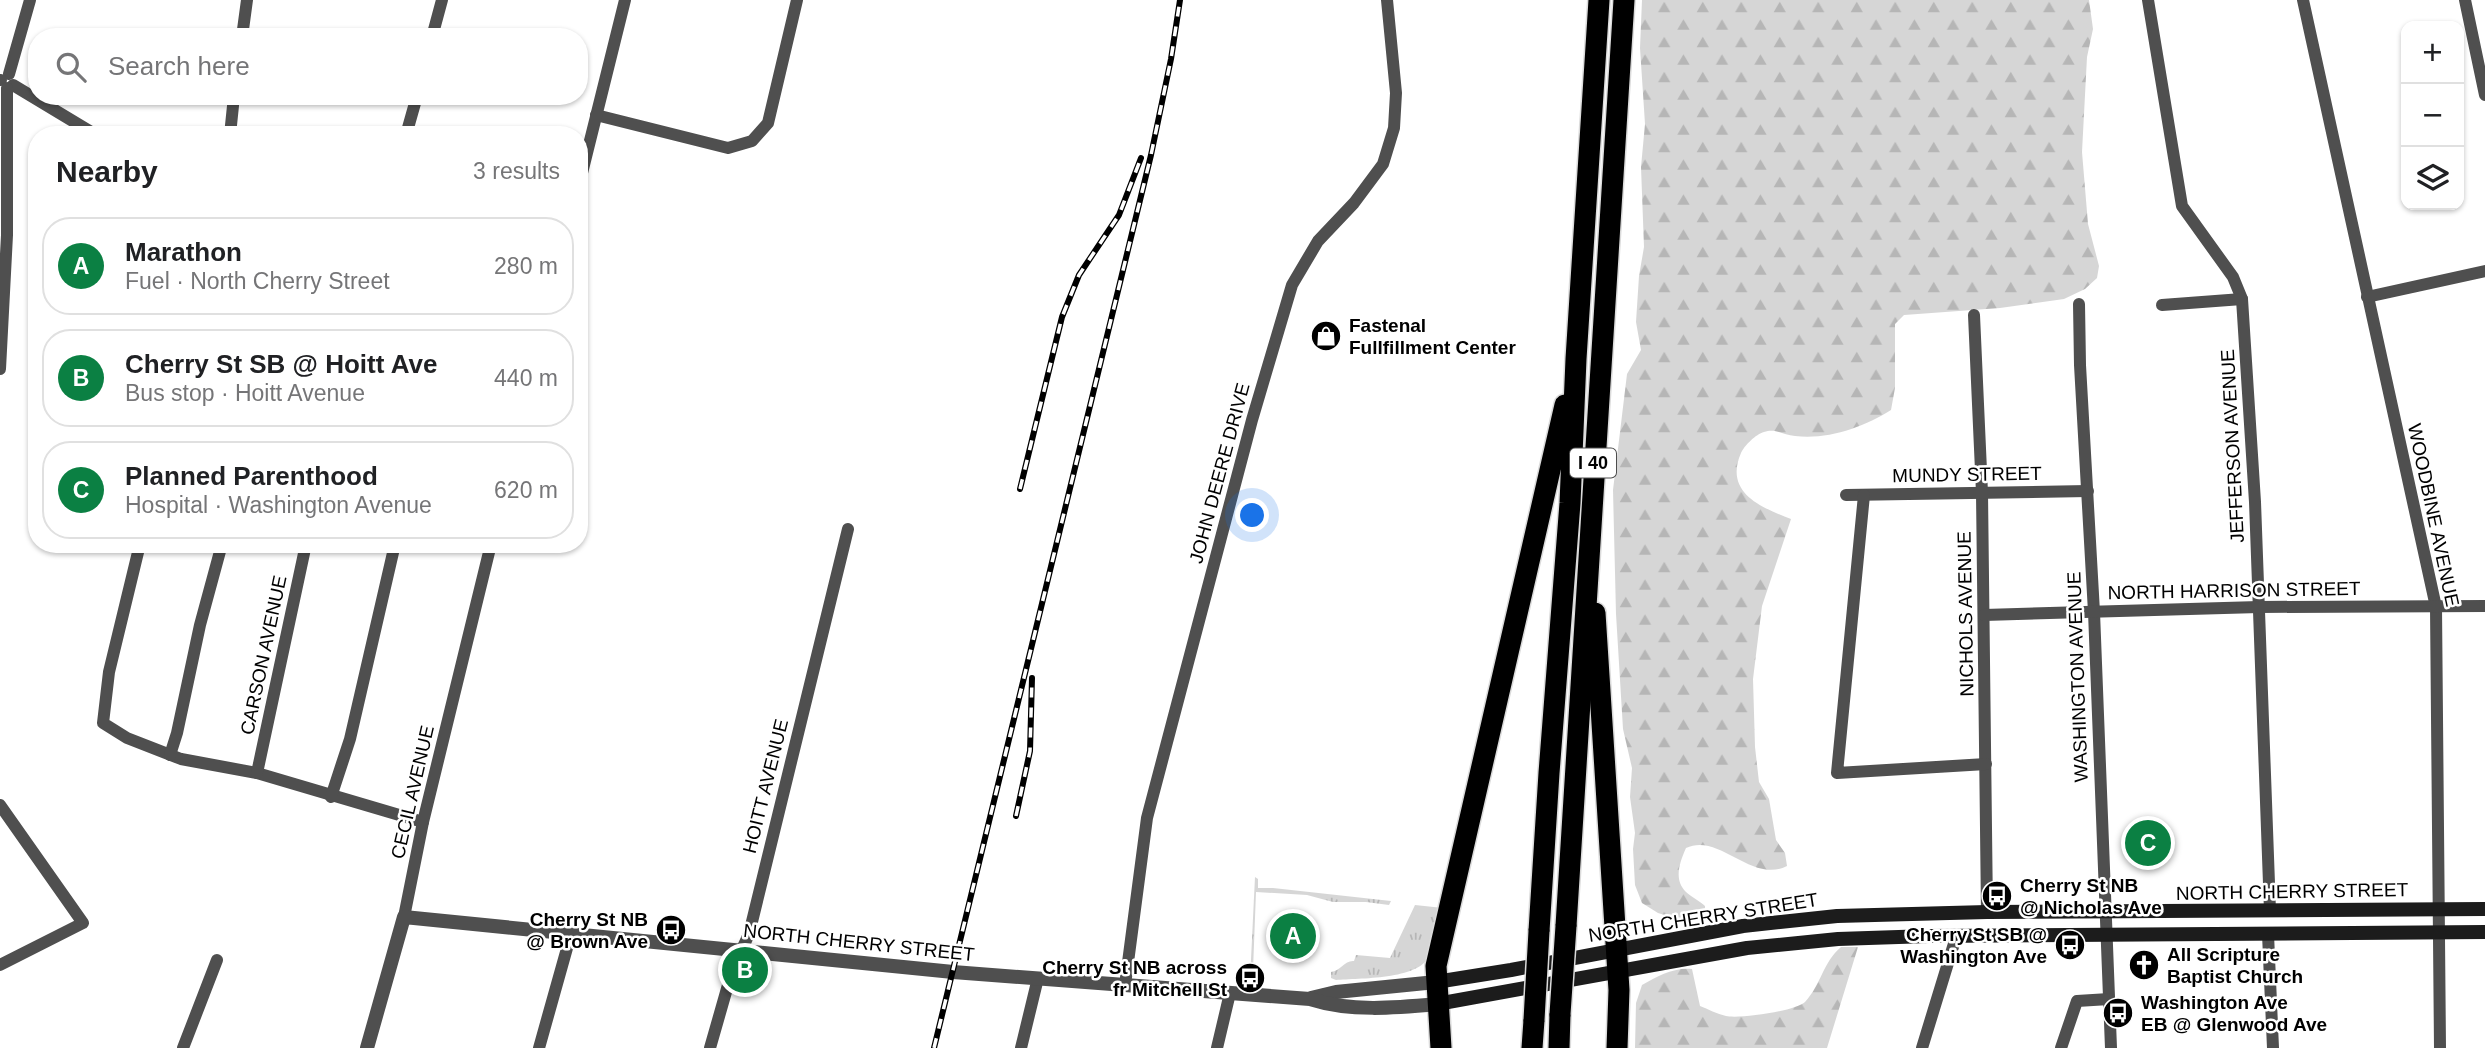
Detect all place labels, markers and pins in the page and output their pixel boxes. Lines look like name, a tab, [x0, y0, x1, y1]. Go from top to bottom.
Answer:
place label: Fastenal Fullfillment Center	[1349, 315, 1516, 358]
shop icon: Fastenal Fullfillment Center	[1309, 319, 1343, 353]
pin: C	[2125, 817, 2171, 869]
place label: Cherry St NB @ Nicholas Ave	[2020, 875, 2162, 918]
bus stop icon: Cherry St NB @ Nicholas Ave	[1980, 879, 2014, 913]
place label: Cherry St NB @ Brown Ave	[526, 909, 648, 952]
pin: A	[1270, 910, 1316, 962]
bus stop icon: Cherry St NB @ Brown Ave	[654, 913, 688, 947]
place label: Cherry St SB @ Washington Ave	[1900, 924, 2047, 967]
bus stop icon: Cherry St SB @ Washington Ave	[2053, 928, 2087, 962]
pin: B	[722, 944, 768, 996]
place label: All Scripture Baptist Church	[2167, 944, 2303, 987]
church icon: All Scripture Baptist Church	[2127, 948, 2161, 982]
place label: Cherry St NB across fr Mitchell St	[1042, 957, 1228, 1000]
bus stop icon: Cherry St NB across fr Mitchell St	[1233, 961, 1267, 995]
place label: Washington Ave EB @ Glenwood Ave	[2141, 992, 2327, 1035]
bus stop icon: Washington Ave EB @ Glenwood Ave	[2101, 996, 2135, 1030]

